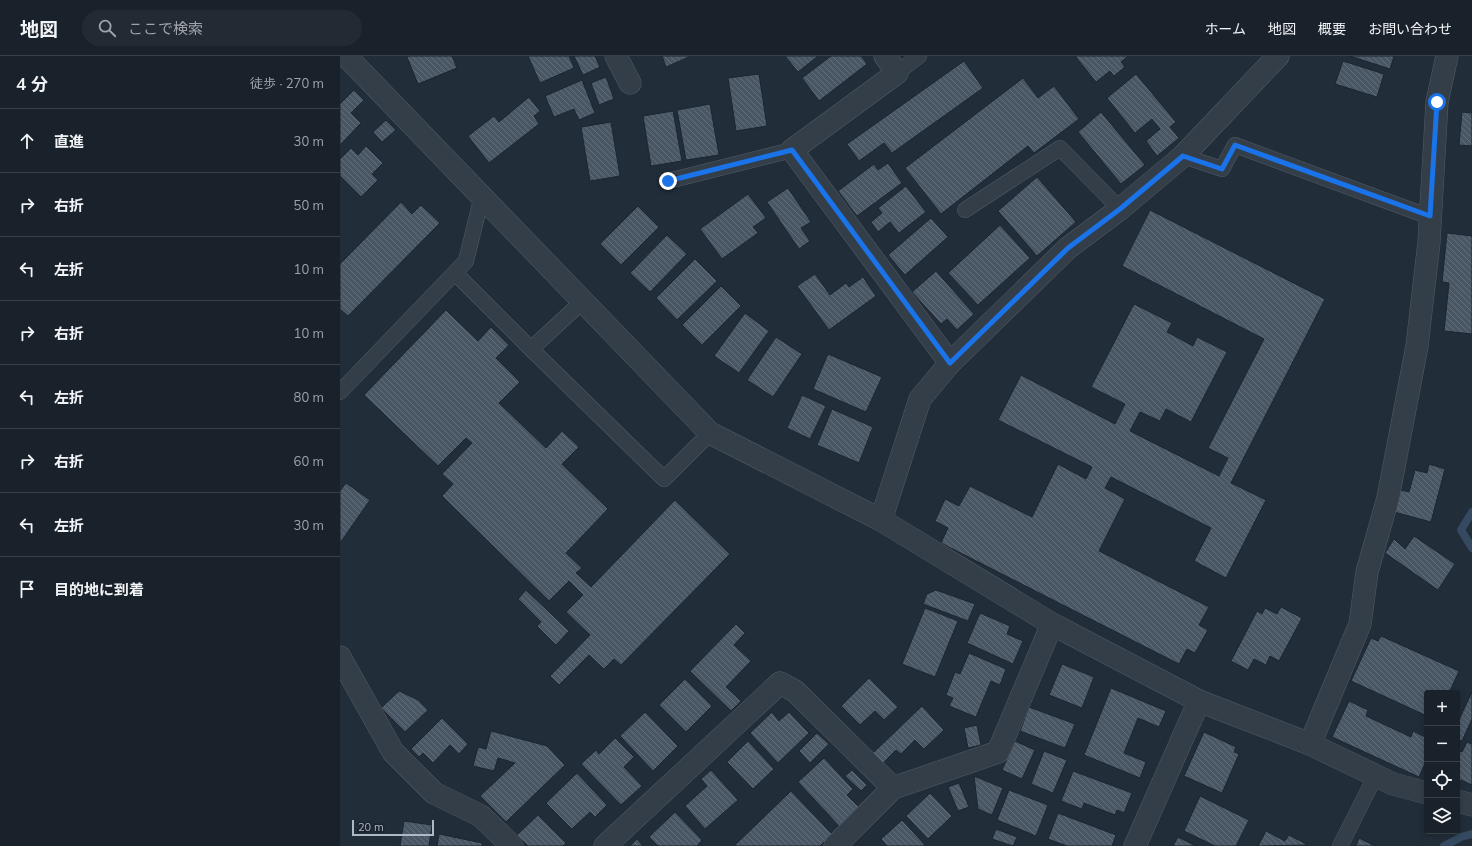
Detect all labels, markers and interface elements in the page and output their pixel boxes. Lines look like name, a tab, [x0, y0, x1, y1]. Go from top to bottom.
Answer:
search box	[82, 10, 362, 46]
text: 地図	[20, 17, 58, 41]
icon: search	[96, 17, 118, 39]
text: ここで検索	[128, 19, 203, 38]
text: ホーム	[1204, 20, 1246, 38]
text: 地図	[1268, 20, 1296, 38]
text: 概要	[1318, 20, 1346, 38]
text: お問い合わせ	[1368, 20, 1452, 38]
text: 4 分	[16, 73, 48, 94]
text: 徒歩 · 270 m	[250, 75, 324, 91]
route start	[1428, 93, 1446, 111]
icon: ahead	[16, 130, 38, 152]
text: 直進	[54, 132, 84, 151]
text: 30 m	[294, 133, 324, 149]
route end	[659, 172, 677, 190]
icon: right	[16, 194, 38, 216]
text: 右折	[54, 196, 84, 215]
text: 50 m	[294, 197, 324, 213]
icon: left	[16, 258, 38, 280]
text: 左折	[54, 260, 84, 279]
text: 10 m	[294, 261, 324, 277]
icon: right	[16, 322, 38, 344]
text: 右折	[54, 324, 84, 343]
text: 10 m	[294, 325, 324, 341]
icon: left	[16, 386, 38, 408]
text: 左折	[54, 388, 84, 407]
text: 80 m	[294, 389, 324, 405]
icon: right	[16, 450, 38, 472]
text: 右折	[54, 452, 84, 471]
text: 60 m	[294, 453, 324, 469]
icon: left	[16, 514, 38, 536]
text: 左折	[54, 516, 84, 535]
text: 30 m	[294, 517, 324, 533]
icon: arrive	[16, 578, 38, 600]
text: 目的地に到着	[54, 580, 144, 599]
map controls	[1424, 690, 1460, 834]
button: +	[1424, 690, 1460, 726]
button: −	[1424, 726, 1460, 762]
button: locate	[1424, 762, 1460, 798]
button: layers	[1424, 798, 1460, 834]
scale bar	[352, 818, 434, 837]
text: 20 m	[358, 820, 384, 834]

